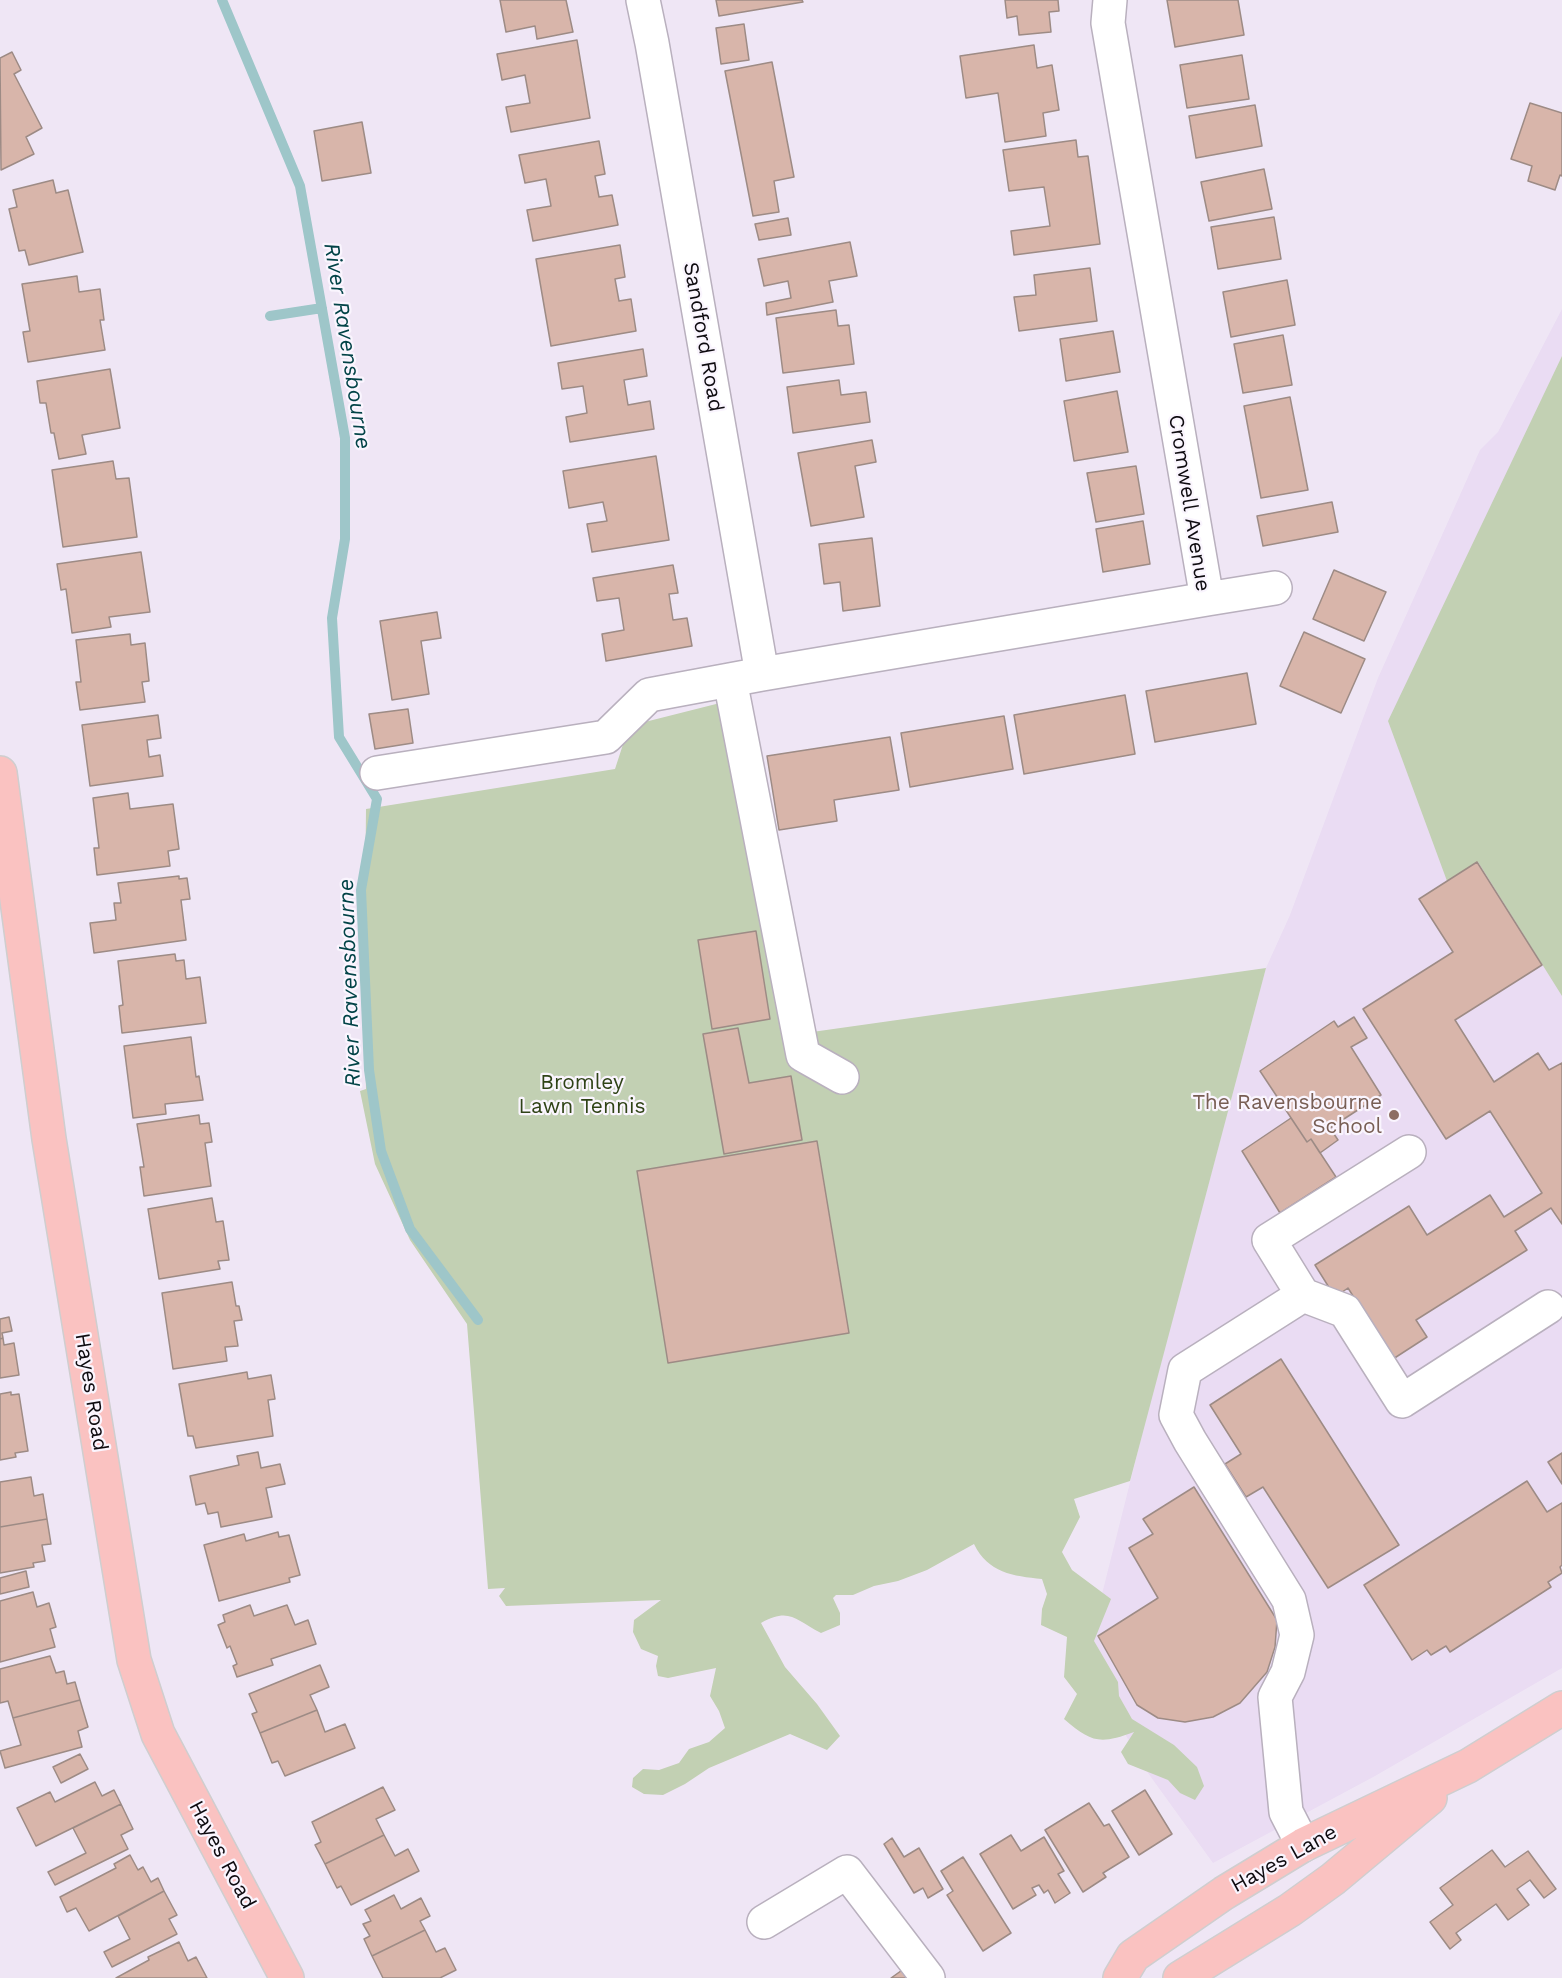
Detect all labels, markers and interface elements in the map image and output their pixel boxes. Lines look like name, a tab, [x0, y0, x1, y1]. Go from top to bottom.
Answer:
water label: River Ravensbourne	[318, 241, 376, 451]
street label: Sandford Road	[677, 260, 729, 414]
street label: Cromwell Avenue	[1163, 413, 1215, 593]
water label: River Ravensbourne	[333, 878, 367, 1088]
park label: Bromley Lawn Tennis	[518, 1070, 646, 1120]
place label: The Ravensbourne School	[1192, 1090, 1382, 1140]
marker: The Ravensbourne School	[1387, 1108, 1401, 1122]
street label: Hayes Road	[69, 1331, 113, 1453]
street label: Hayes Road	[183, 1797, 261, 1913]
street label: Hayes Lane	[1227, 1820, 1341, 1898]

